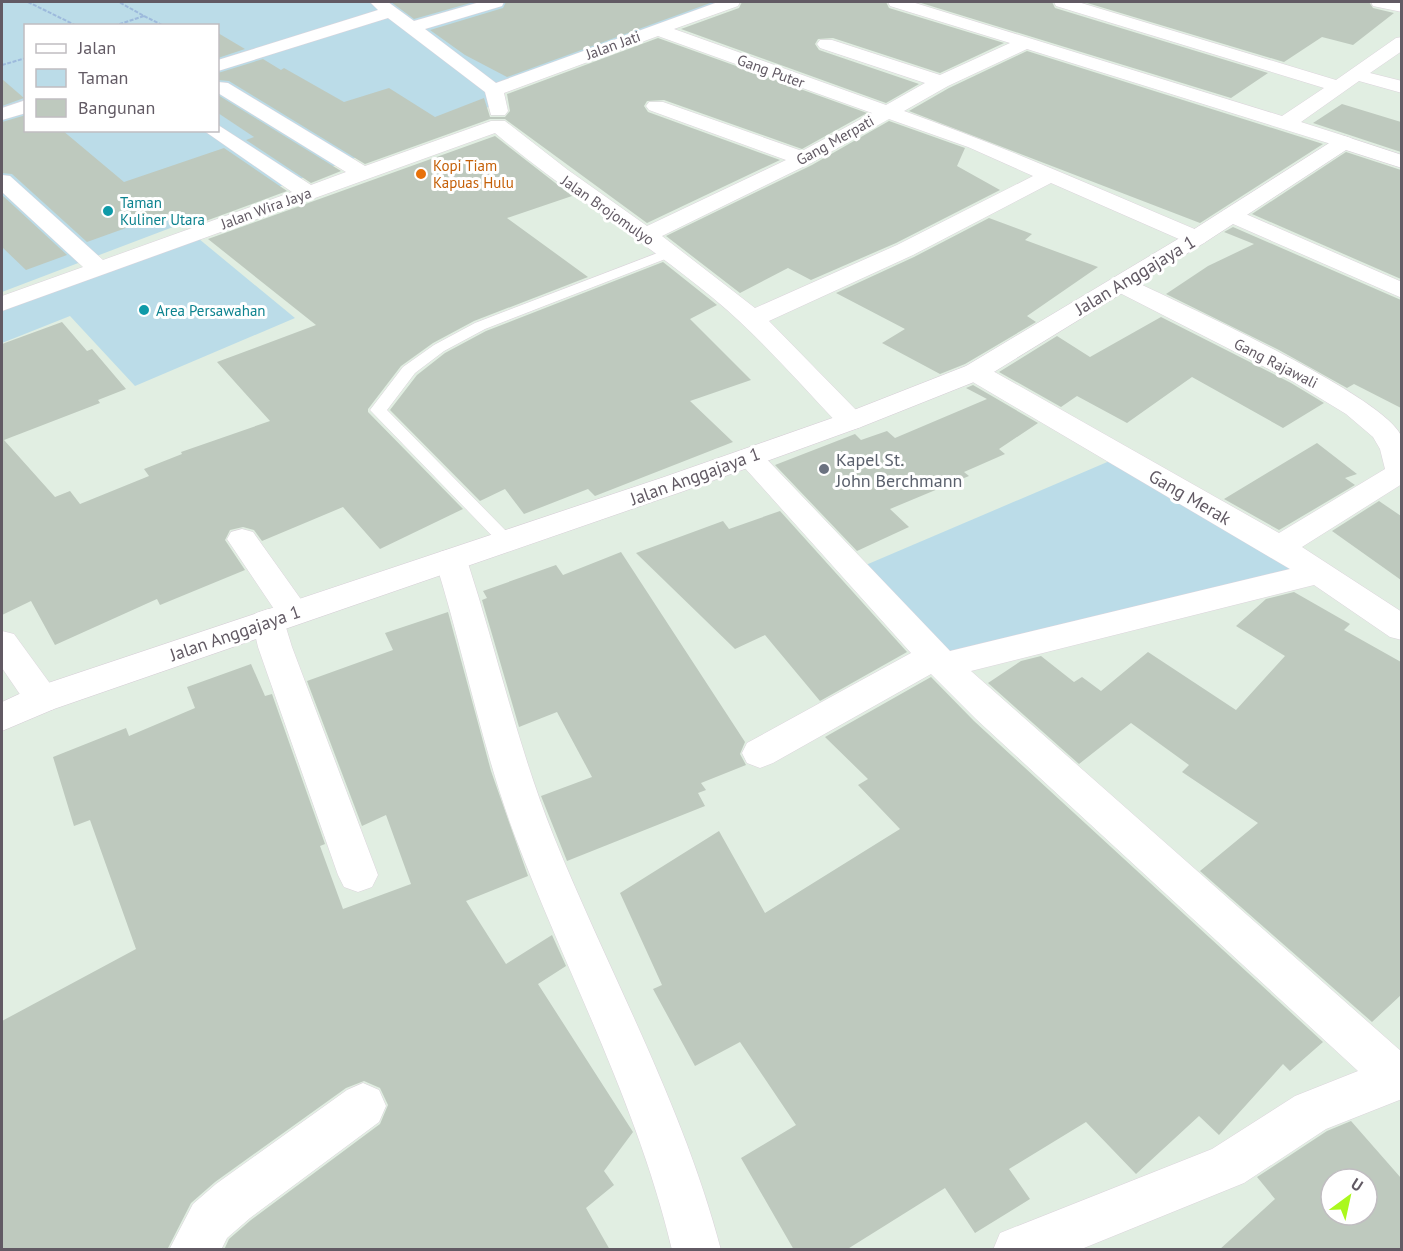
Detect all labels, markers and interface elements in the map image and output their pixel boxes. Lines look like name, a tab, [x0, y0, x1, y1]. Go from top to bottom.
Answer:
legend	[24, 24, 219, 132]
street label: Jalan Jati	[582, 26, 643, 64]
text: Jalan	[77, 36, 116, 59]
street label: Gang Puter	[735, 50, 807, 92]
text: Taman	[78, 66, 128, 89]
text: Bangunan	[78, 96, 155, 119]
street label: Gang Merpati	[793, 111, 877, 169]
place label: Kopi Tiam Kapuas Hulu	[433, 156, 514, 192]
marker: Kopi Tiam Kapuas Hulu	[414, 167, 428, 181]
street label: Jalan Brojomulyo	[557, 170, 658, 249]
street label: Jalan Wira Jaya	[217, 183, 314, 233]
place label: Taman Kuliner Utara	[120, 193, 205, 229]
marker: Taman Kuliner Utara	[101, 204, 115, 218]
street label: Jalan Anggajaya 1	[1070, 230, 1200, 321]
place label: Area Persawahan	[156, 301, 266, 320]
marker: Area Persawahan	[137, 303, 151, 317]
street label: Gang Rajawali	[1231, 334, 1321, 392]
street label: Jalan Anggajaya 1	[626, 442, 763, 511]
place label: Kapel St. John Berchmann	[835, 448, 962, 492]
marker: Kapel St. John Berchmann	[817, 462, 831, 476]
street label: Gang Merak	[1145, 464, 1236, 530]
street label: Jalan Anggajaya 1	[166, 600, 303, 666]
north arrow	[1319, 1167, 1379, 1227]
text: U	[1348, 1173, 1367, 1196]

